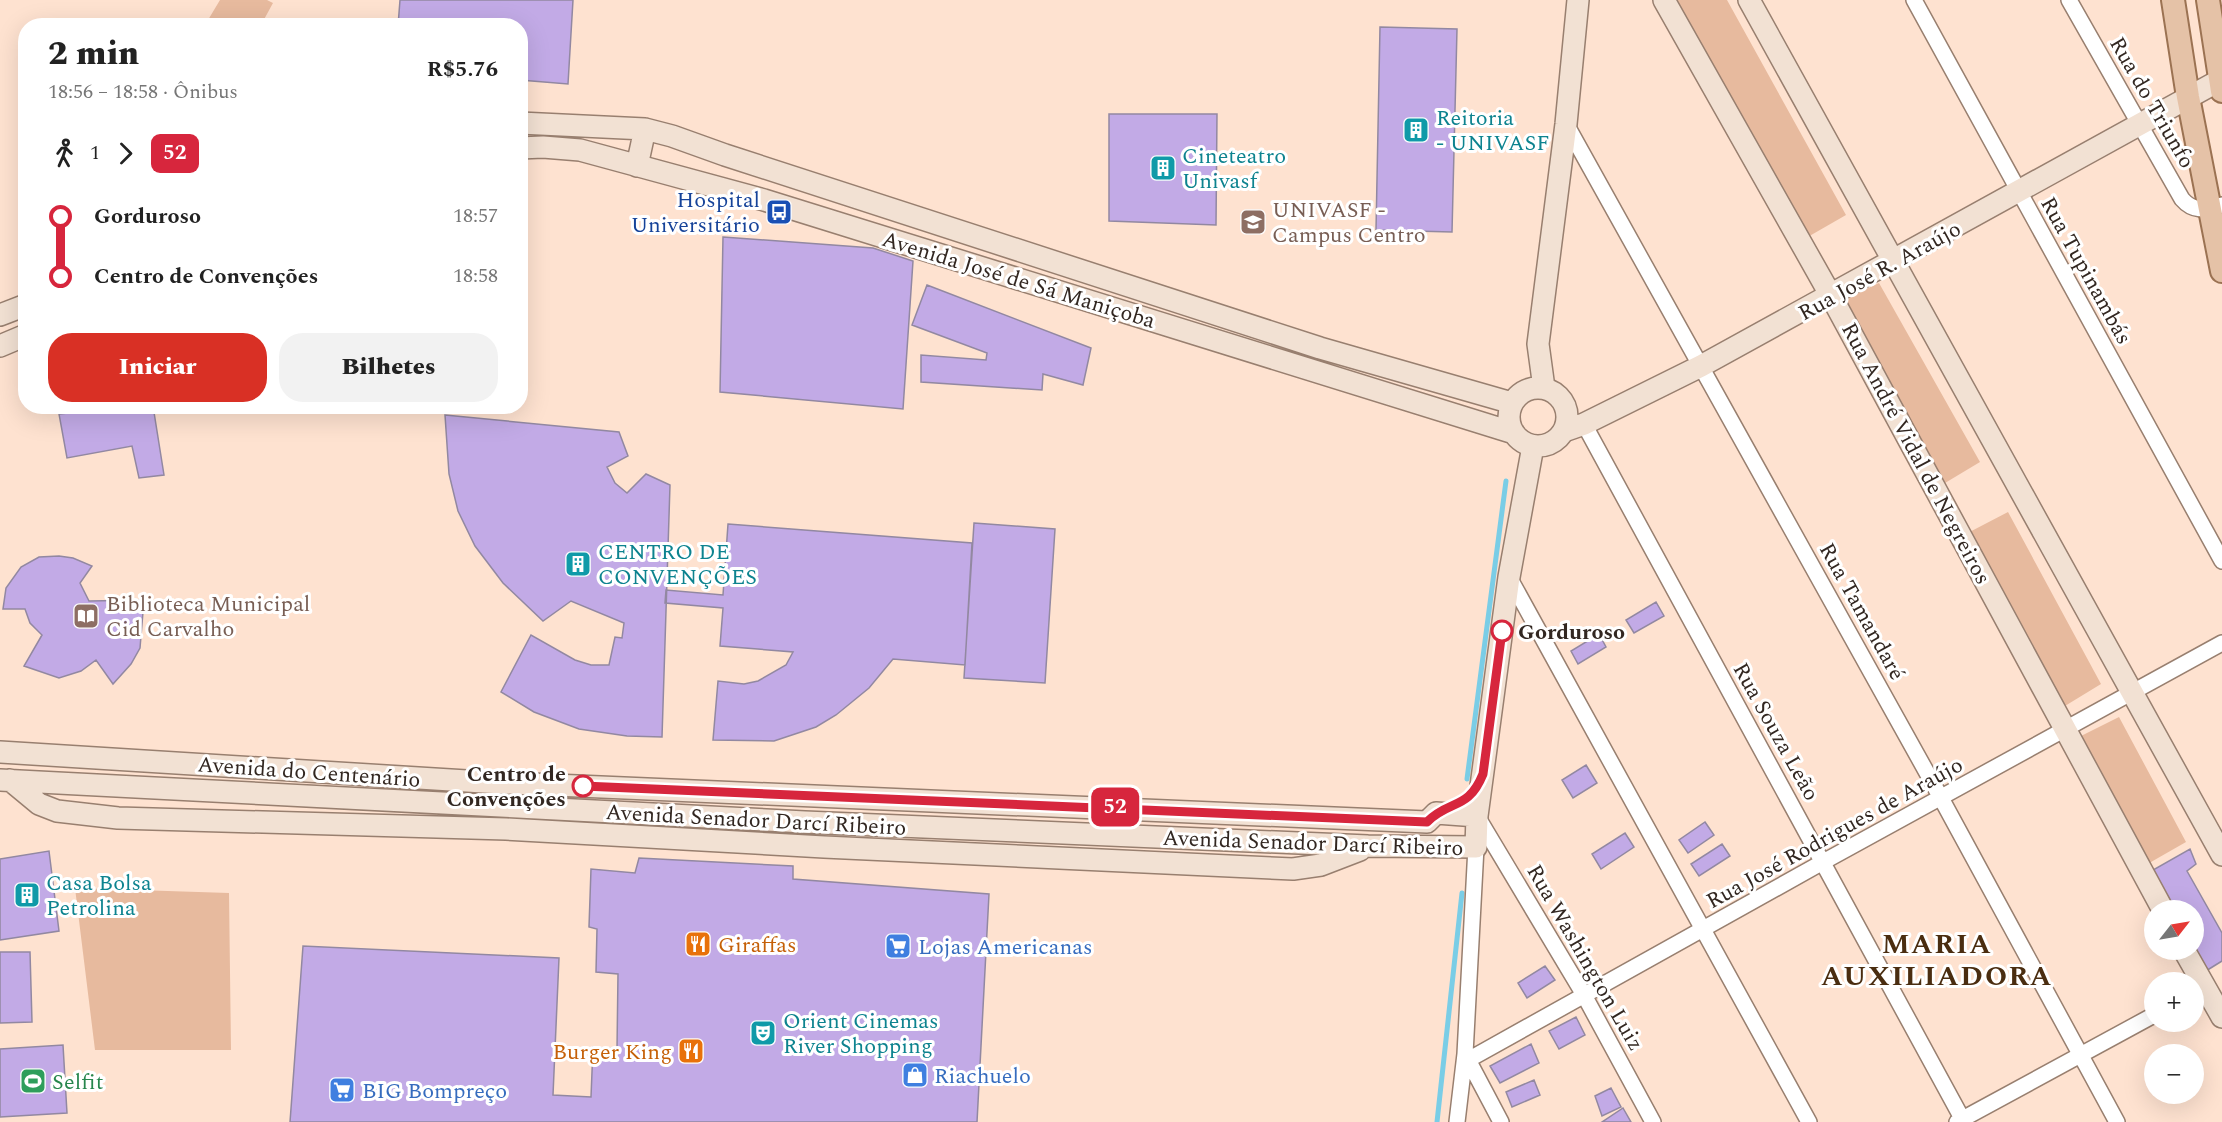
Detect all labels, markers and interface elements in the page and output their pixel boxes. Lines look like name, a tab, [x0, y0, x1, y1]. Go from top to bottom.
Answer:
text: 2 min	[48, 29, 139, 79]
street label: Rua do Triunfo	[2101, 31, 2203, 175]
text: R$5.76	[427, 53, 498, 86]
text: 18:56 – 18:58 · Ônibus	[48, 77, 238, 107]
place label: Reitoria - UNIVASF	[1436, 102, 1550, 160]
building icon: Reitoria - UNIVASF	[1401, 115, 1431, 145]
icon: walk	[48, 137, 81, 170]
icon: forward	[109, 137, 142, 170]
text: 52	[163, 137, 187, 169]
text: 1	[90, 138, 100, 168]
place label: Cineteatro Univasf	[1182, 140, 1286, 198]
building icon: Cineteatro Univasf	[1148, 153, 1178, 183]
place label: Hospital Universitário	[631, 184, 760, 242]
street label: Rua Tupinambás	[2031, 191, 2140, 351]
place label: UNIVASF - Campus Centro	[1272, 194, 1426, 252]
bus stop icon: Hospital Universitário	[764, 197, 794, 227]
text: Gorduroso	[94, 200, 201, 233]
text: 18:57	[453, 201, 498, 231]
school or university icon: UNIVASF - Campus Centro	[1238, 207, 1268, 237]
street label: Rua José R. Araújo	[1792, 213, 1967, 330]
street label: Avenida José de Sá Maniçoba	[878, 223, 1160, 338]
text: Centro de Convenções	[94, 260, 318, 293]
text: 18:58	[453, 261, 498, 291]
street label: Rua André Vidal de Negreiros	[1832, 317, 1999, 591]
button: Iniciar	[48, 333, 267, 402]
button: Bilhetes	[279, 333, 498, 402]
place label: CENTRO DE CONVENÇÕES	[598, 536, 757, 594]
street label: Rua Tamandaré	[1810, 537, 1913, 686]
building icon: CENTRO DE CONVENÇÕES	[563, 549, 593, 579]
place label: Biblioteca Municipal Cid Carvalho	[106, 588, 310, 646]
library icon: Biblioteca Municipal Cid Carvalho	[71, 601, 101, 631]
place label: Gorduroso	[1518, 616, 1625, 649]
marker: Gorduroso	[1491, 620, 1513, 642]
street label: Rua Souza Leão	[1724, 657, 1827, 807]
street label: Avenida do Centenário	[196, 748, 422, 797]
street label: Rua José Rodrigues de Araújo	[1700, 749, 1969, 918]
place label: Centro de Convenções	[446, 758, 566, 816]
marker: Centro de Convenções	[572, 775, 594, 797]
line badge: 52	[1088, 788, 1142, 826]
text: 52	[1103, 791, 1127, 823]
street label: Avenida Senador Darcí Ribeiro	[605, 796, 907, 845]
street label: Avenida Senador Darcí Ribeiro	[1162, 822, 1464, 865]
street label: Rua Washington Luiz	[1518, 858, 1652, 1057]
place label: Casa Bolsa Petrolina	[46, 867, 152, 925]
building icon: Casa Bolsa Petrolina	[12, 880, 42, 910]
north arrow	[2144, 900, 2204, 960]
map controls	[2144, 900, 2204, 1104]
district label: MARIA AUXILIADORA	[1821, 923, 2053, 998]
restaurant icon: Giraffas	[683, 929, 713, 959]
place label: Giraffas	[718, 929, 797, 962]
supermarket icon: Lojas Americanas	[883, 931, 913, 961]
place label: Lojas Americanas	[918, 931, 1092, 964]
button: +	[2144, 972, 2204, 1032]
place label: Orient Cinemas River Shopping	[783, 1005, 939, 1063]
theatre icon: Orient Cinemas River Shopping	[748, 1018, 778, 1048]
place label: Burger King	[553, 1036, 672, 1069]
restaurant icon: Burger King	[676, 1036, 706, 1066]
button: −	[2144, 1044, 2204, 1104]
shop icon: Riachuelo	[900, 1060, 930, 1090]
place label: Riachuelo	[934, 1060, 1031, 1093]
sports icon: Selfit	[18, 1066, 48, 1096]
place label: Selfit	[52, 1066, 104, 1099]
supermarket icon: BIG Bompreço	[327, 1075, 357, 1105]
place label: BIG Bompreço	[362, 1075, 507, 1108]

